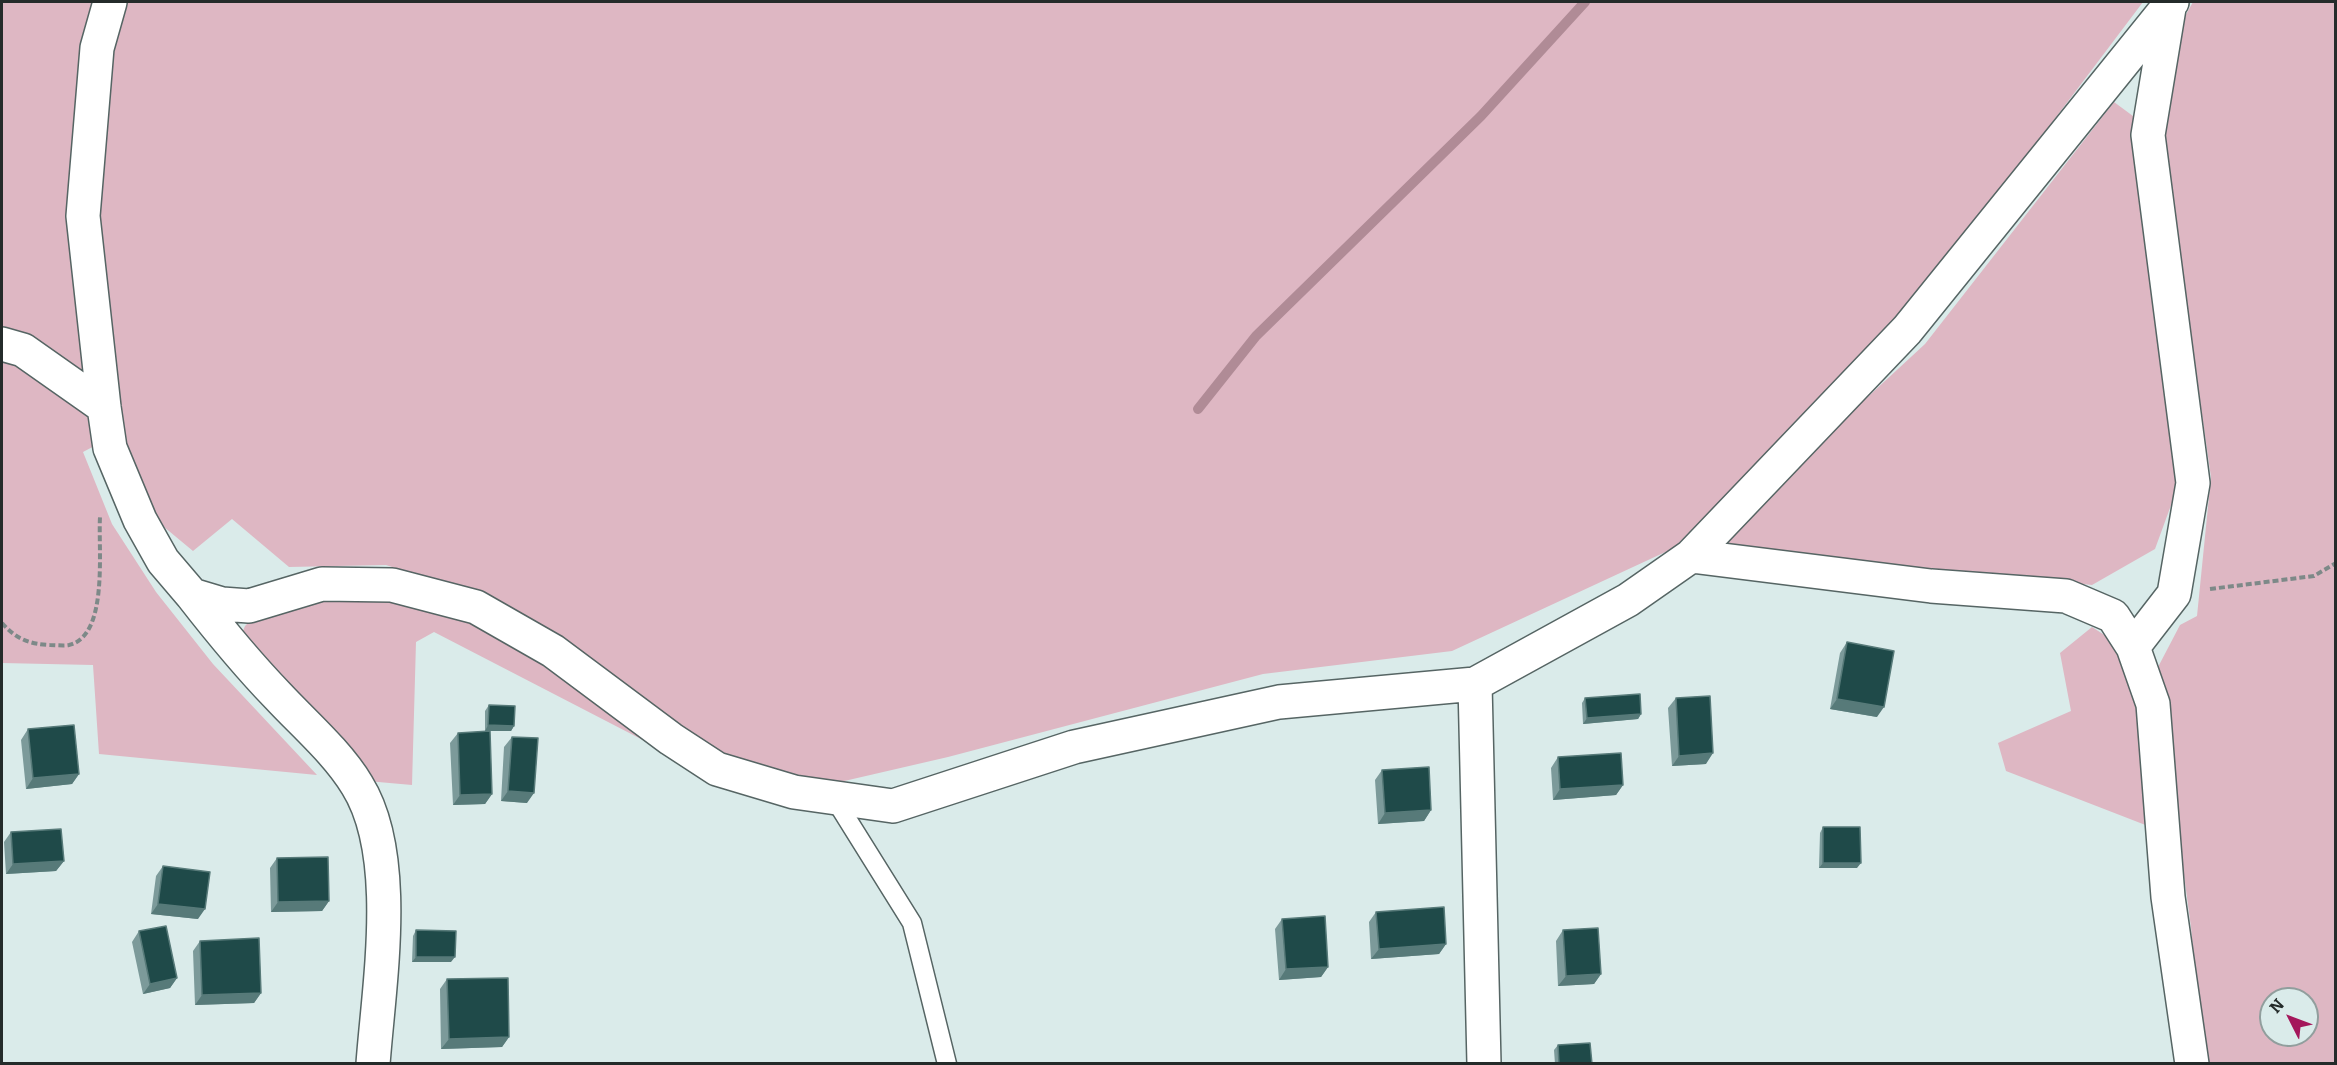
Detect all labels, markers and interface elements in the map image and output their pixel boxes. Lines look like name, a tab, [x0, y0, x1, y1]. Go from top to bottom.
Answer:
north arrow	[2259, 987, 2319, 1047]
text: N	[2266, 995, 2288, 1017]

